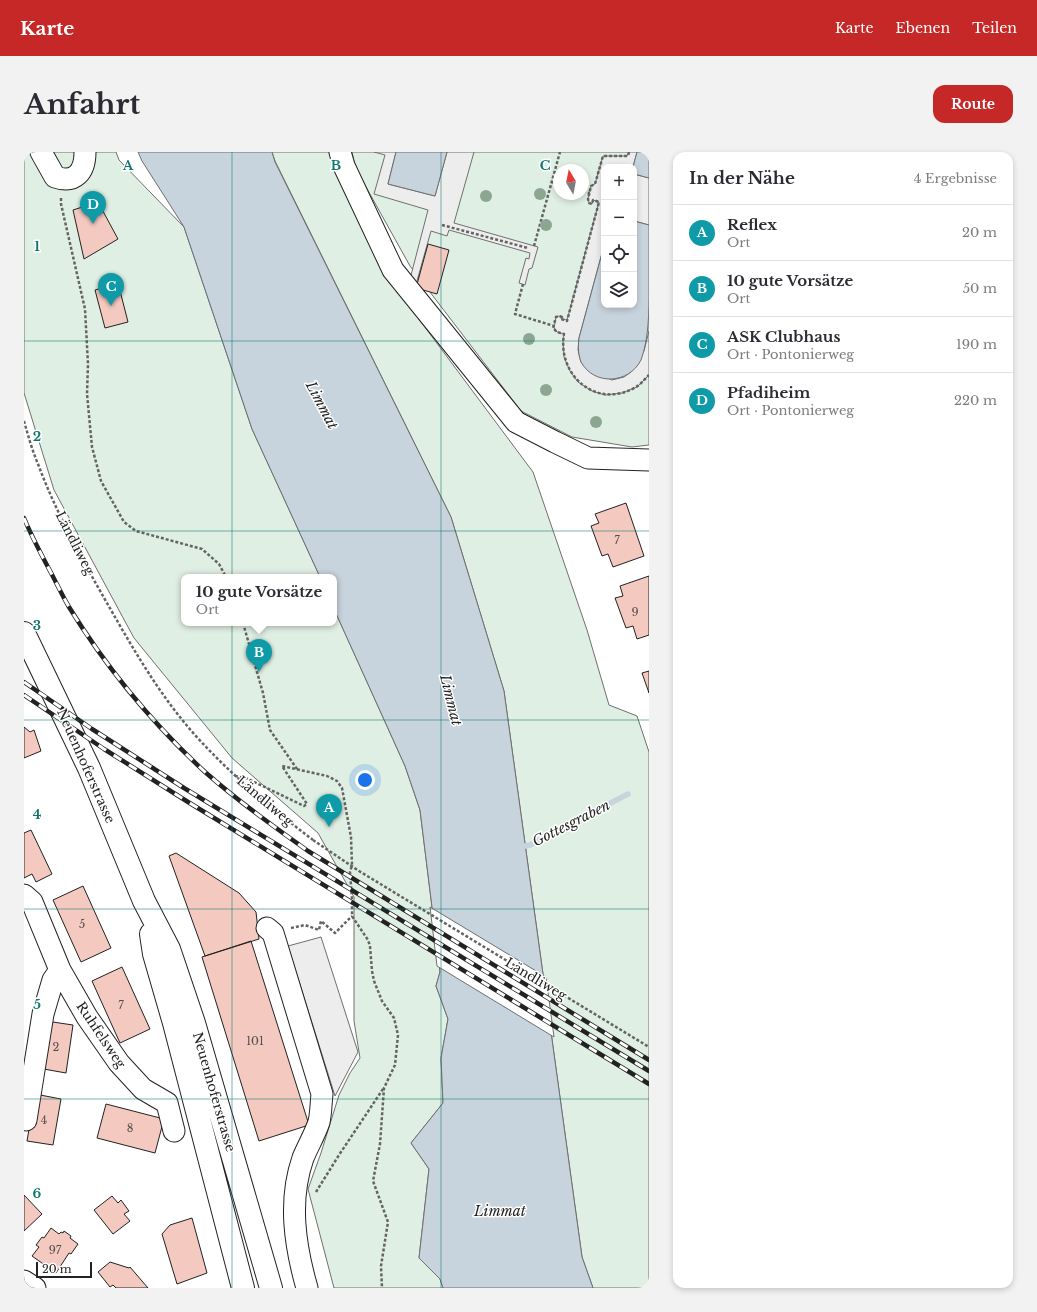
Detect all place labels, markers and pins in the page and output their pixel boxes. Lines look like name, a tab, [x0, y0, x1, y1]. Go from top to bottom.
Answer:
pin: D	[80, 191, 106, 224]
pin: C	[98, 273, 124, 306]
pin: B	[246, 639, 272, 672]
pin: A	[316, 794, 342, 827]

